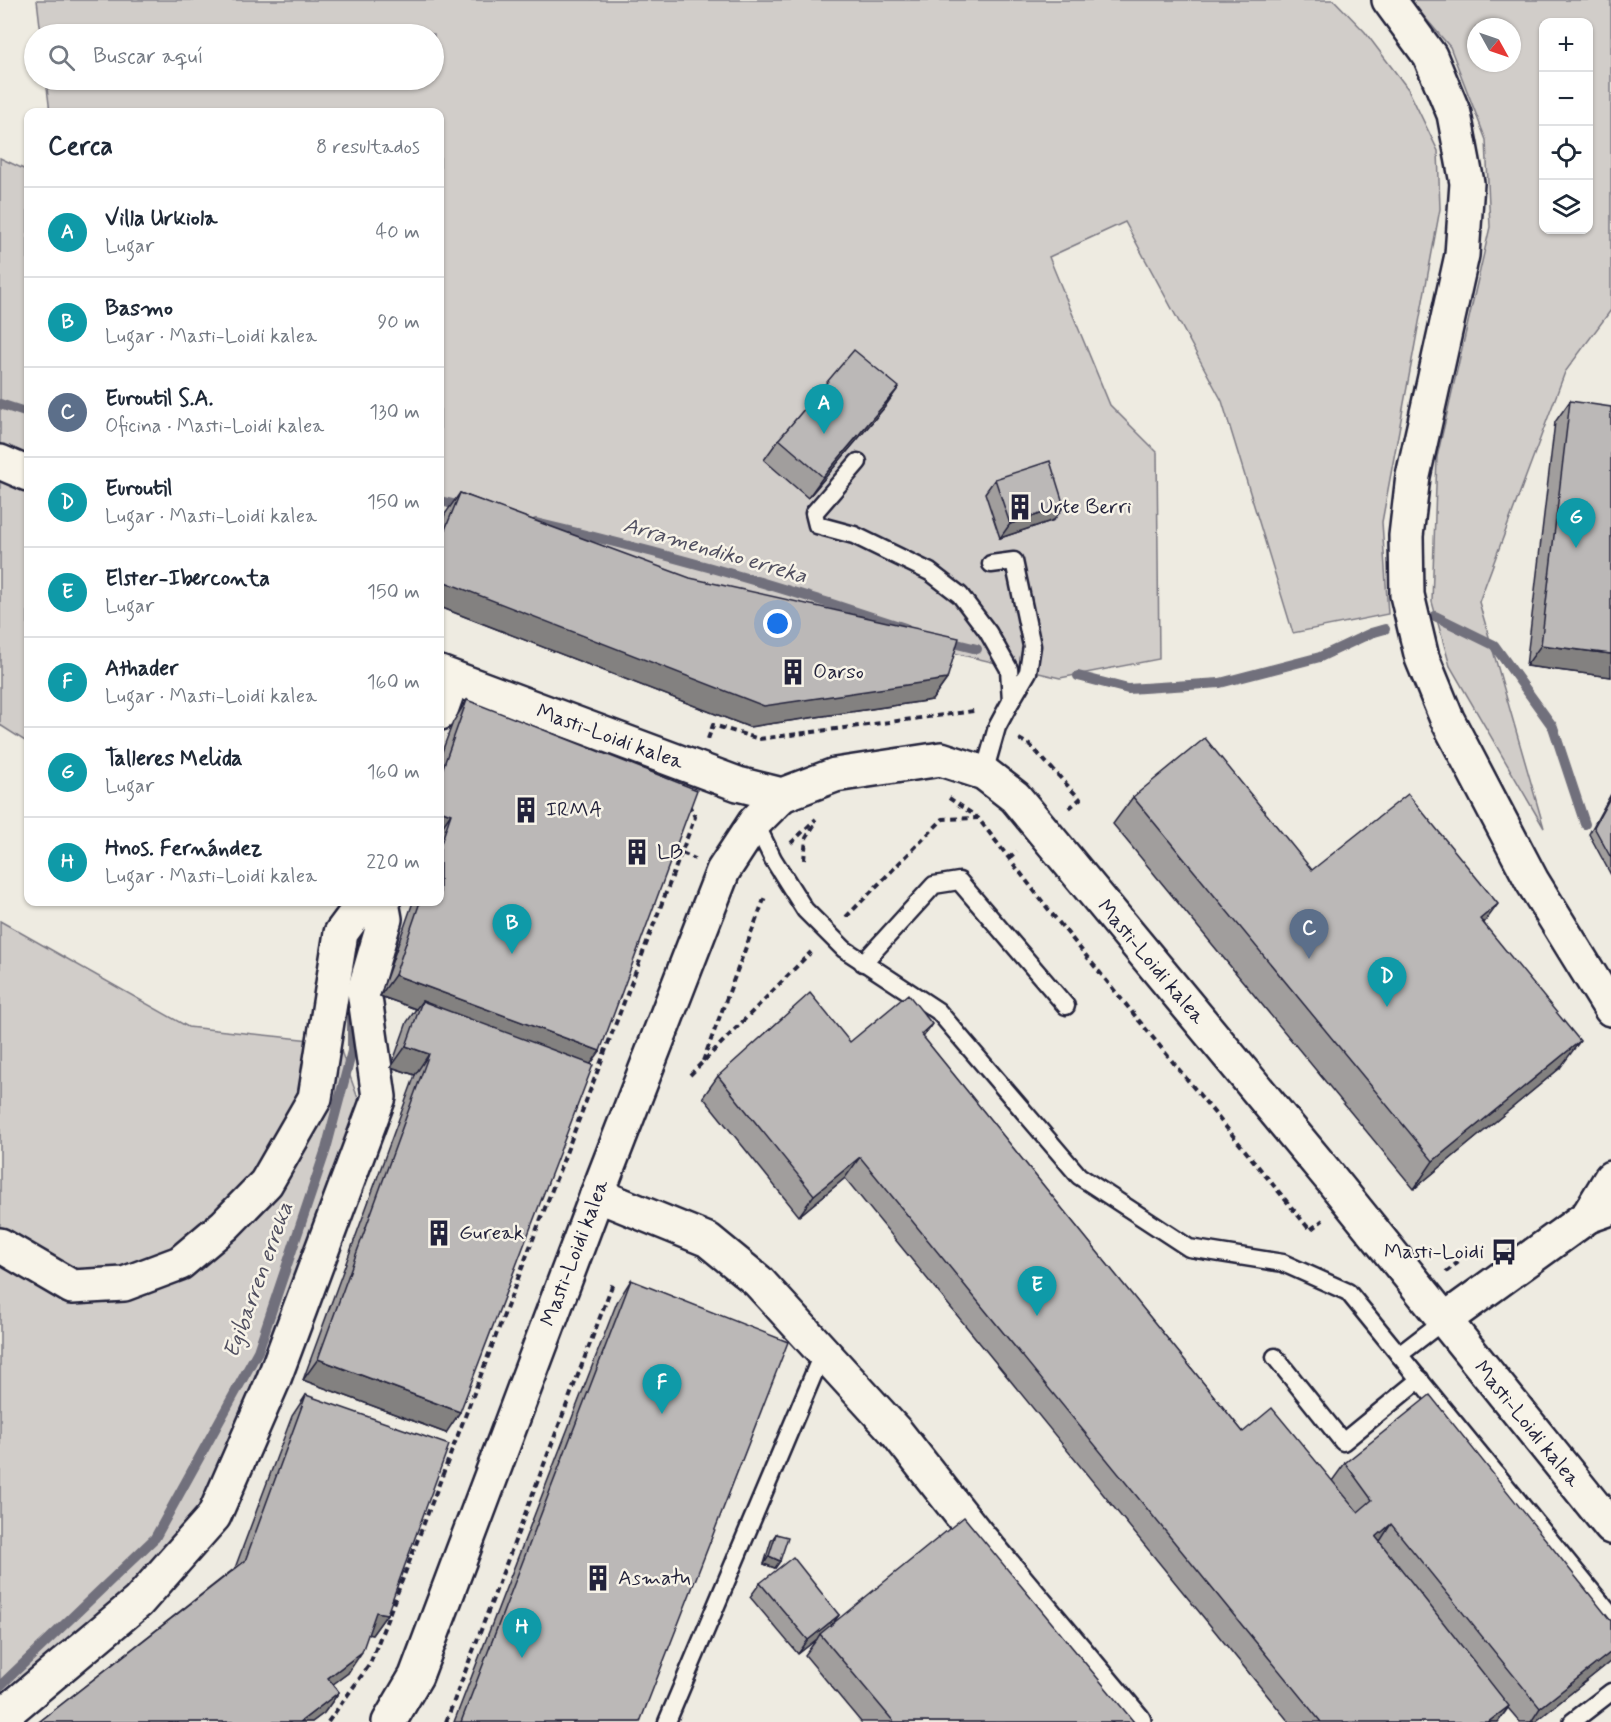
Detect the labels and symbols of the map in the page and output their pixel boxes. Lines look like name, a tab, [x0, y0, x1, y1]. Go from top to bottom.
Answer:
north arrow	[1467, 18, 1521, 72]
pin: A	[804, 384, 844, 434]
building icon: Urte Berri	[1005, 492, 1035, 522]
place label: Urte Berri	[1040, 493, 1132, 521]
pin: G	[1556, 498, 1596, 548]
water label: Arramendiko erreka	[620, 511, 810, 591]
your location	[763, 609, 792, 638]
building icon: Oarso	[778, 657, 808, 687]
place label: Oarso	[813, 658, 864, 686]
street label: Masti-Loidi kalea	[532, 697, 688, 777]
building icon: IRMA	[511, 795, 541, 825]
place label: IRMA	[546, 796, 602, 824]
building icon: LB	[622, 837, 652, 867]
place label: LB	[657, 838, 683, 866]
street label: Masti-Loidi kalea	[1091, 894, 1212, 1031]
pin: B	[492, 904, 532, 954]
pin: C	[1290, 910, 1328, 959]
pin: D	[1368, 958, 1406, 1007]
street label: Masti-Loidi kalea	[534, 1175, 616, 1330]
water label: Egibarren erreka	[218, 1198, 301, 1362]
building icon: Gureak	[424, 1218, 454, 1248]
place label: Gureak	[459, 1219, 524, 1247]
bus stop icon: Masti-Loidi	[1489, 1237, 1519, 1267]
place label: Masti-Loidi	[1384, 1238, 1484, 1266]
pin: E	[1018, 1266, 1056, 1316]
street label: Masti-Loidi kalea	[1467, 1355, 1587, 1493]
pin: F	[642, 1364, 682, 1414]
building icon: Asmatu	[583, 1563, 613, 1593]
place label: Asmatu	[618, 1564, 691, 1592]
pin: H	[502, 1608, 542, 1658]

